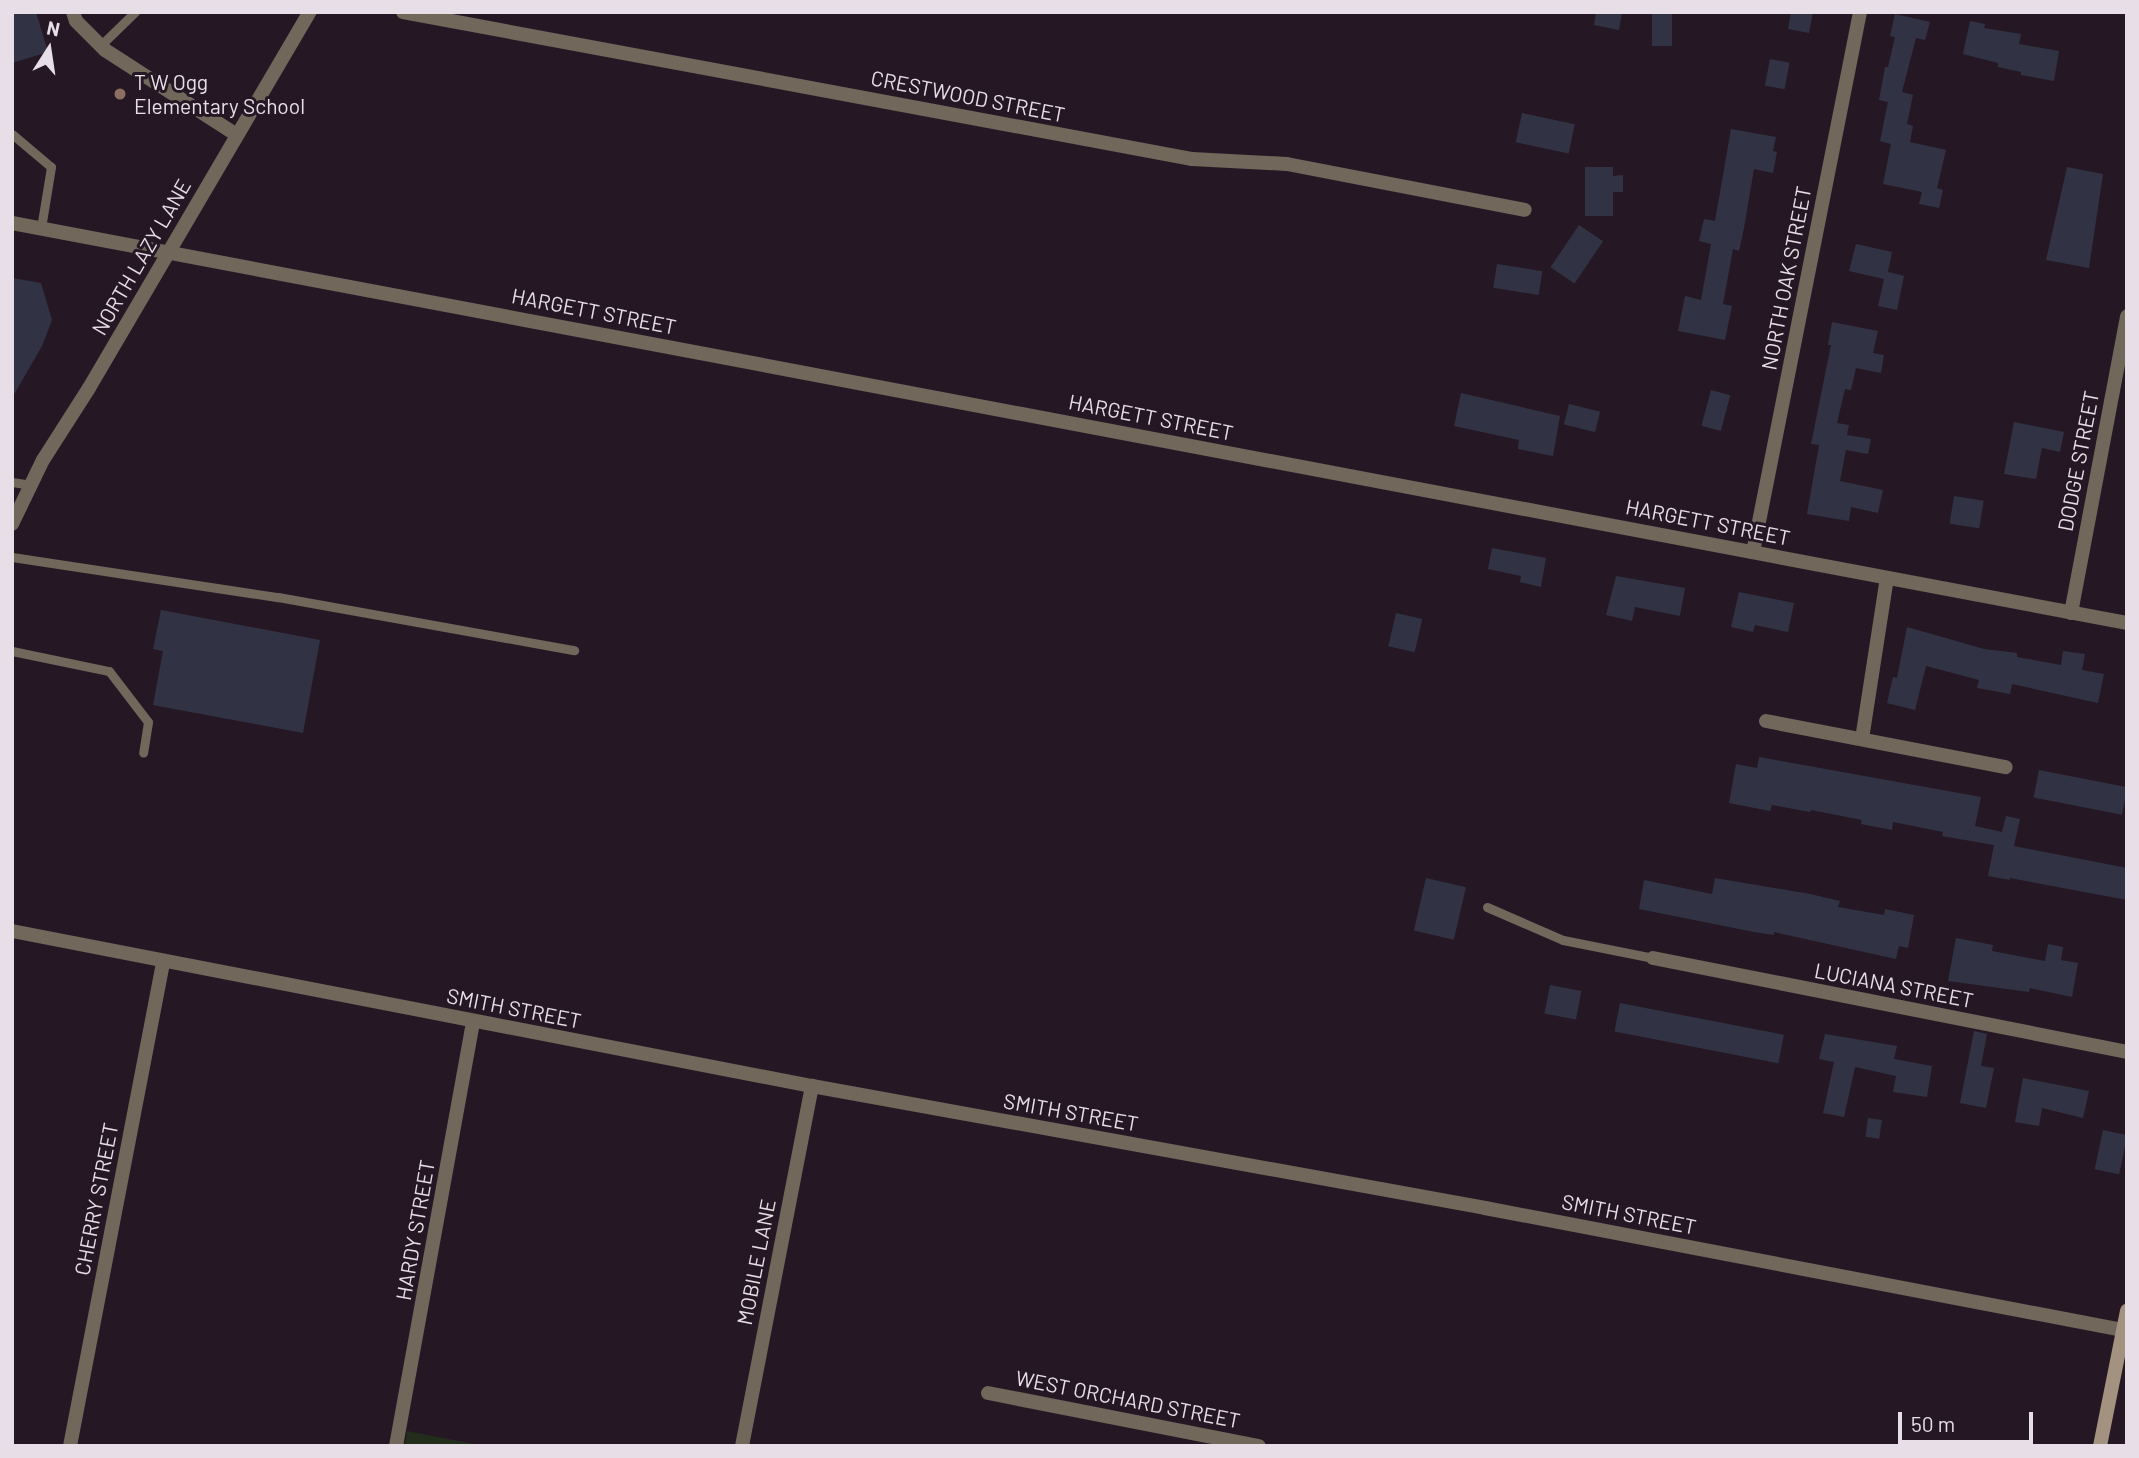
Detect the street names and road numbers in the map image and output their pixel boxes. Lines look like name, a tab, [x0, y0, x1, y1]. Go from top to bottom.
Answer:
street label: CRESTWOOD STREET	[869, 65, 1067, 127]
street label: NORTH LAZY LANE	[86, 175, 196, 339]
street label: NORTH OAK STREET	[1756, 184, 1816, 372]
street label: HARGETT STREET	[510, 283, 678, 339]
street label: HARGETT STREET	[1067, 389, 1235, 445]
street label: DODGE STREET	[2052, 389, 2104, 533]
street label: HARGETT STREET	[1624, 494, 1792, 550]
street label: LUCIANA STREET	[1812, 957, 1976, 1013]
street label: SMITH STREET	[445, 983, 583, 1033]
street label: SMITH STREET	[1002, 1088, 1140, 1136]
street label: CHERRY STREET	[69, 1121, 123, 1277]
street label: HARDY STREET	[390, 1158, 440, 1302]
street label: SMITH STREET	[1560, 1189, 1698, 1239]
street label: MOBILE LANE	[731, 1197, 781, 1327]
street label: WEST ORCHARD STREET	[1014, 1365, 1242, 1433]

